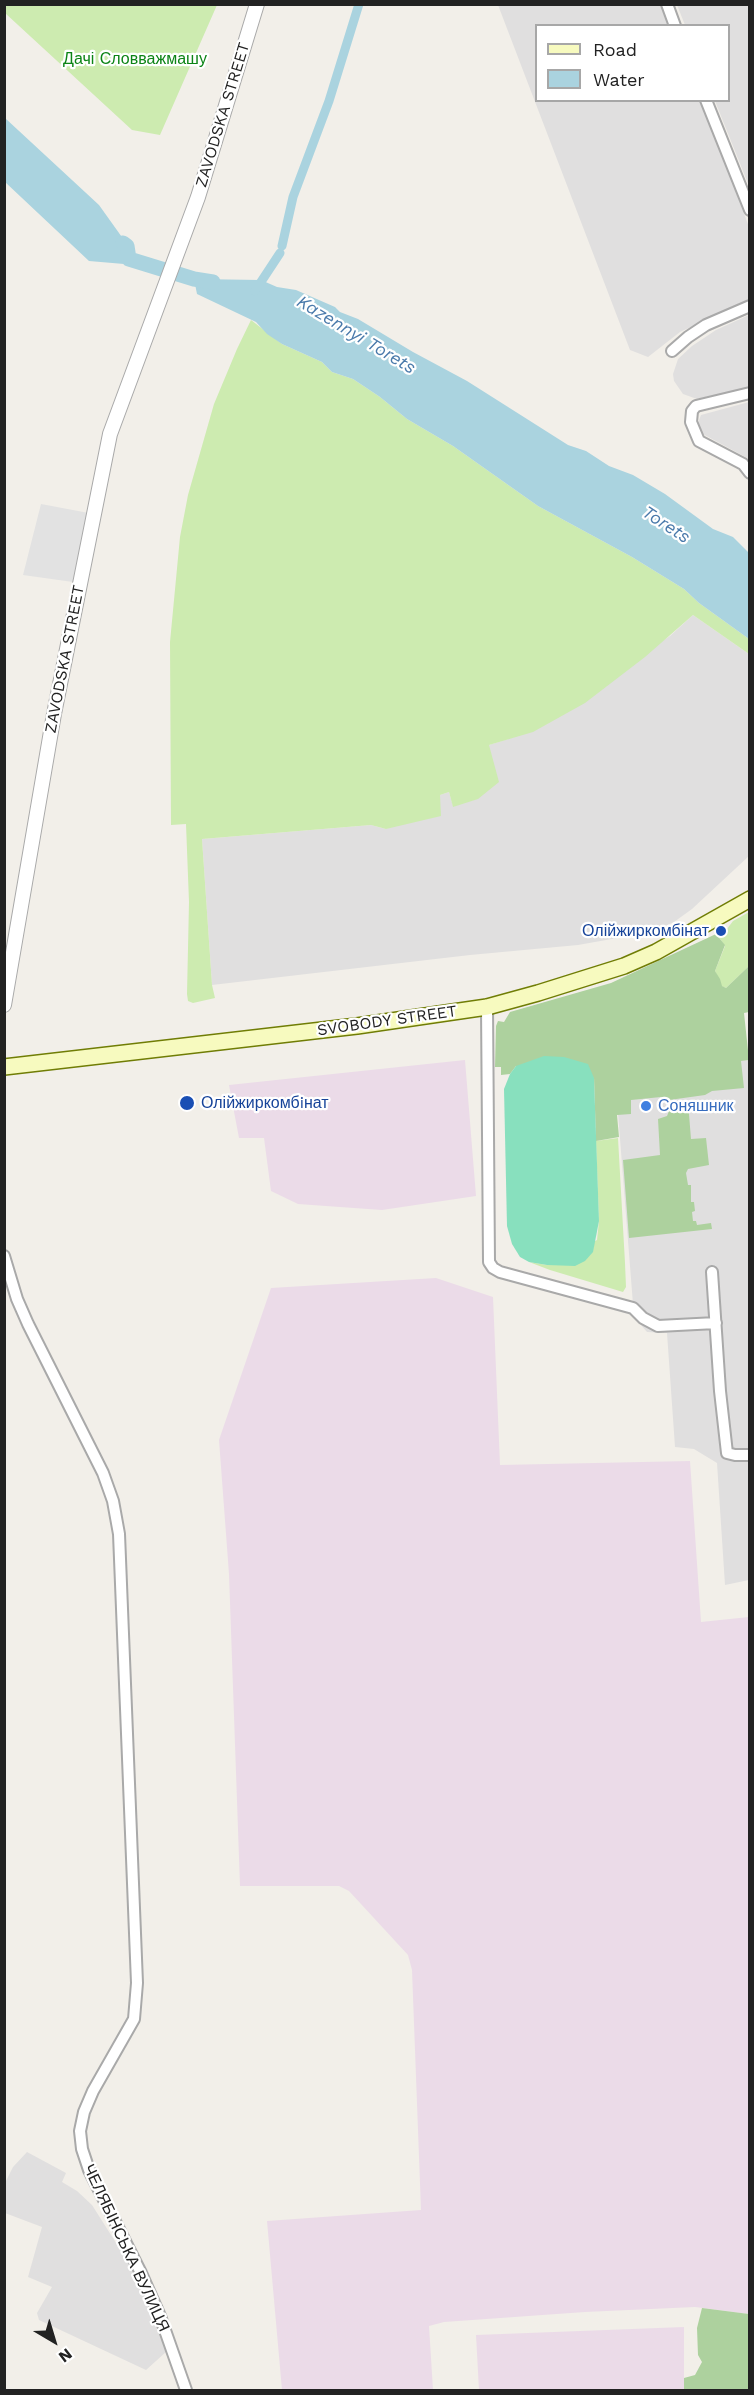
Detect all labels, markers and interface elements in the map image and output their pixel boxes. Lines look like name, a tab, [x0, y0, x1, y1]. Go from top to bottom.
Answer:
legend	[535, 24, 730, 102]
text: Road	[593, 39, 637, 60]
street label: ZAVODSKA STREET	[192, 40, 254, 190]
park label: Дачі Словважмашу	[63, 49, 207, 69]
text: Water	[593, 69, 645, 90]
water label: Kazennyi Torets	[293, 291, 419, 379]
water label: Torets	[638, 502, 694, 548]
street label: ZAVODSKA STREET	[41, 583, 89, 735]
place label: Олійжиркомбінат	[582, 921, 709, 941]
marker: Олійжиркомбінат	[714, 924, 728, 938]
street label: SVOBODY STREET	[316, 1002, 458, 1040]
place label: Олійжиркомбiнат	[201, 1093, 329, 1113]
marker: Олійжиркомбiнат	[178, 1094, 196, 1112]
place label: Соняшник	[658, 1096, 734, 1116]
marker: Соняшник	[639, 1099, 653, 1113]
street label: ЧЕЛЯБІНСЬКА ВУЛИЦЯ	[79, 2161, 173, 2335]
north arrow	[24, 2311, 84, 2371]
text: N	[55, 2344, 76, 2367]

